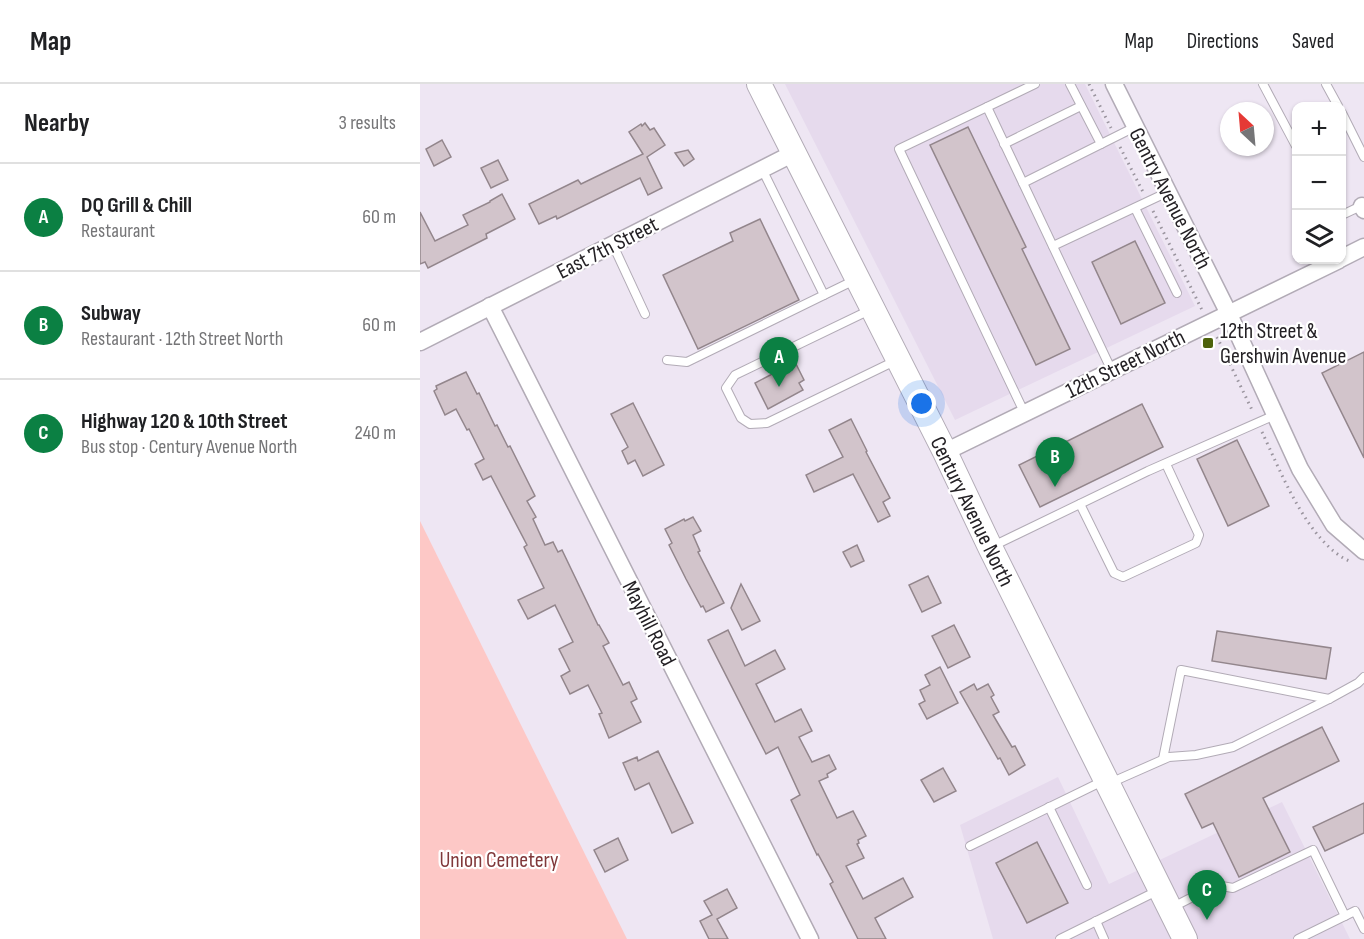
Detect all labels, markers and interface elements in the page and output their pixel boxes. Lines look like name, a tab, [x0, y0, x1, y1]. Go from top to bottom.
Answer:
text: Map	[30, 25, 71, 58]
text: Map	[1124, 29, 1154, 54]
text: Directions	[1187, 29, 1259, 54]
text: Saved	[1292, 29, 1334, 54]
north arrow	[1220, 102, 1274, 156]
map controls	[1292, 102, 1346, 264]
button: +	[1292, 102, 1346, 156]
text: Nearby	[24, 108, 90, 139]
text: 3 results	[339, 111, 396, 135]
street label: Gentry Avenue North	[1122, 124, 1217, 274]
button: −	[1292, 156, 1346, 210]
text: DQ Grill & Chill	[81, 192, 192, 219]
text: A	[39, 205, 48, 229]
text: 60 m	[362, 205, 396, 229]
button: layers	[1292, 210, 1346, 264]
street label: East 7th Street	[552, 211, 663, 285]
text: Restaurant	[81, 219, 155, 243]
text: Subway	[81, 300, 141, 327]
text: B	[39, 313, 48, 337]
text: 60 m	[362, 313, 396, 337]
place label: 12th Street & Gershwin Avenue	[1220, 318, 1346, 370]
street label: 12th Street North	[1061, 324, 1190, 405]
text: Restaurant · 12th Street North	[81, 327, 283, 351]
marker: 12th Street & Gershwin Avenue	[1201, 336, 1215, 350]
pin: A	[760, 338, 798, 387]
your location	[907, 389, 936, 418]
text: Highway 120 & 10th Street	[81, 408, 288, 435]
text: C	[38, 421, 49, 445]
text: 240 m	[355, 421, 396, 445]
street label: Century Avenue North	[924, 432, 1020, 591]
text: Bus stop · Century Avenue North	[81, 435, 297, 459]
pin: B	[1036, 438, 1074, 487]
street label: Mayhill Road	[616, 577, 682, 671]
park label: Union Cemetery	[439, 847, 559, 874]
pin: C	[1188, 870, 1226, 920]

